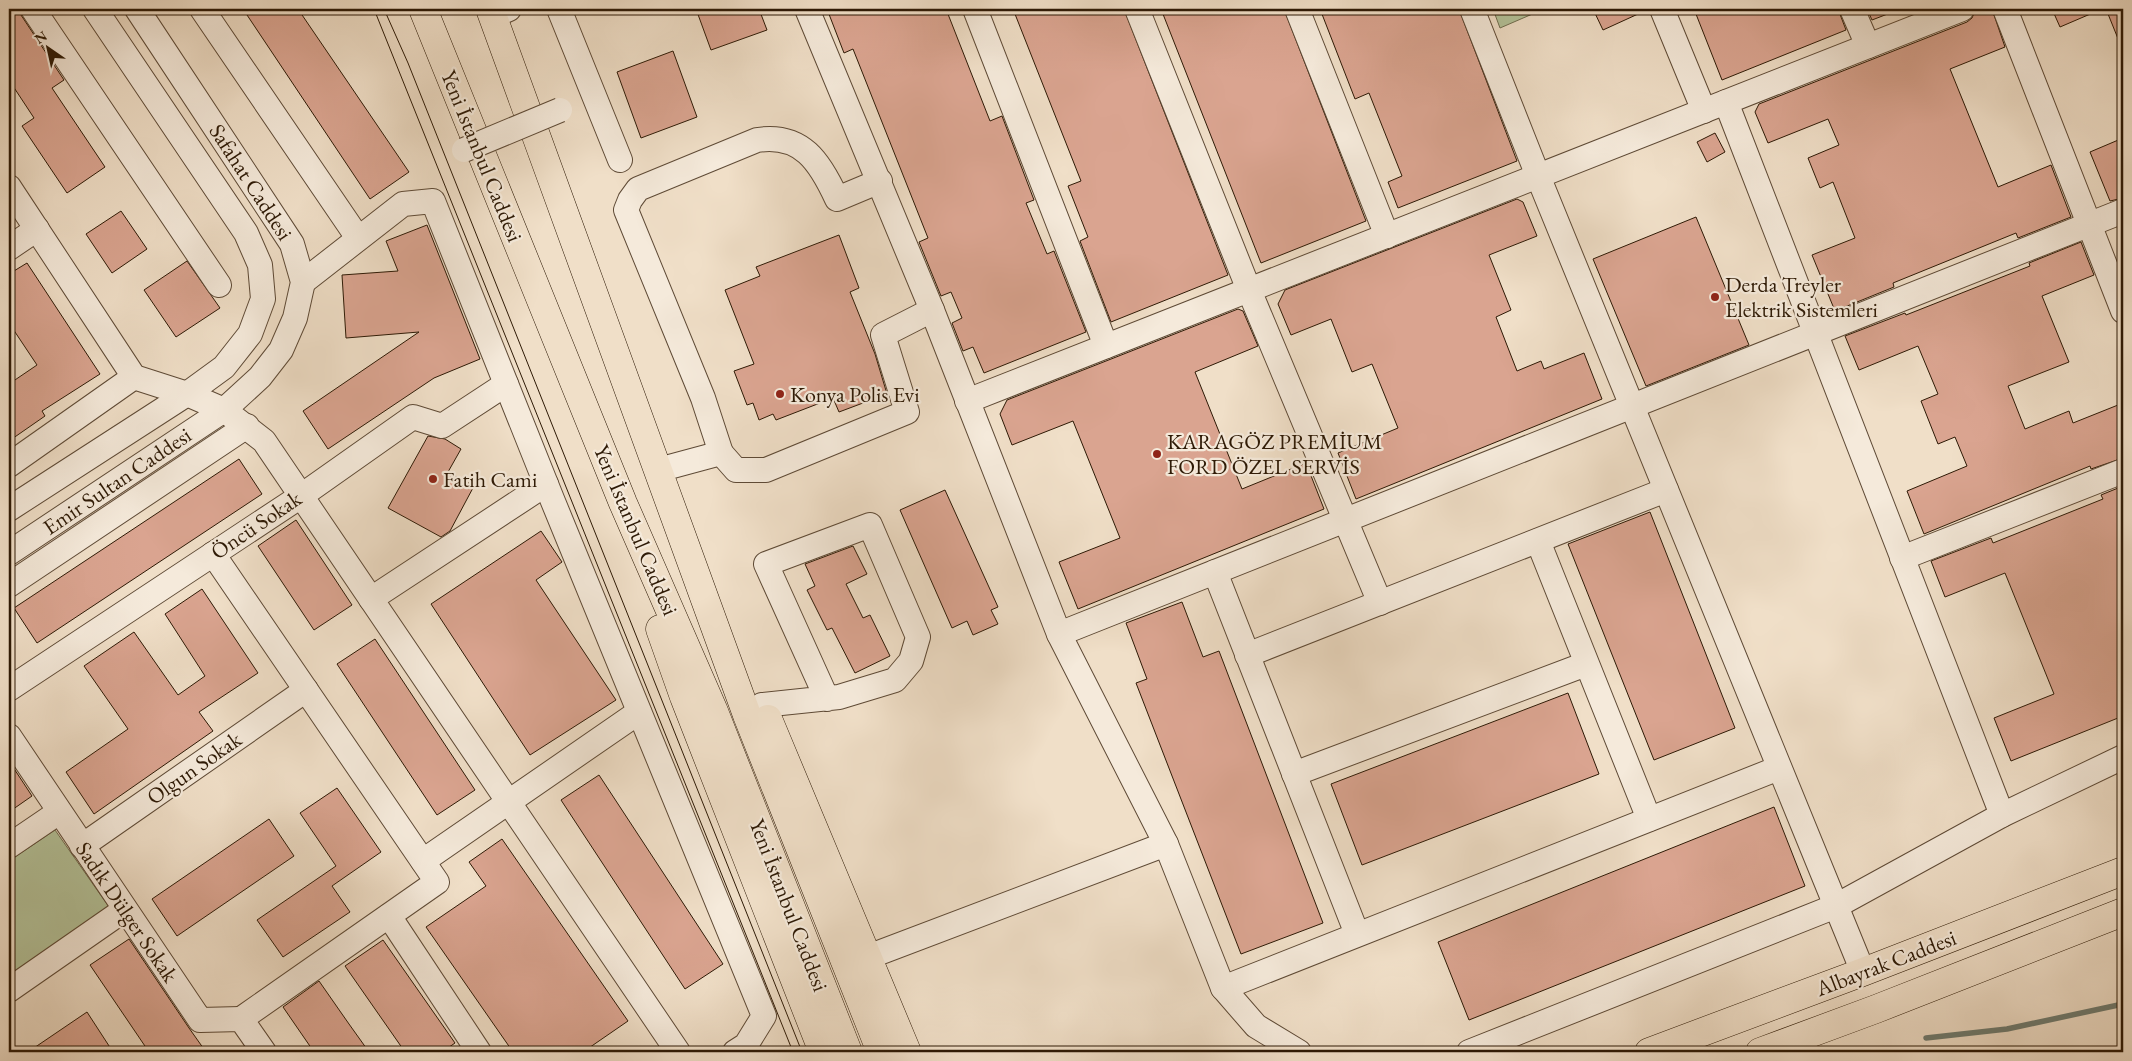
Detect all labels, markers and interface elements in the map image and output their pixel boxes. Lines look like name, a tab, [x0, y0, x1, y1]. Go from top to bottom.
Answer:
north arrow	[22, 22, 72, 72]
text: N	[31, 26, 51, 48]
street label: Yeni İstanbul Caddesi	[434, 66, 530, 246]
street label: Safahat Caddesi	[203, 118, 299, 246]
place label: Derda Treyler Elektrik Sistemleri	[1725, 270, 1878, 324]
marker: Derda Treyler Elektrik Sistemleri	[1709, 291, 1721, 303]
place label: Konya Polis Evi	[790, 380, 920, 409]
marker: Konya Polis Evi	[774, 388, 786, 400]
street label: Emir Sultan Caddesi	[37, 421, 197, 541]
place label: KARAGÖZ PREMİUM FORD ÖZEL SERVİS	[1167, 427, 1383, 481]
street label: Yeni İstanbul Caddesi	[587, 440, 685, 620]
marker: KARAGÖZ PREMİUM FORD ÖZEL SERVİS	[1151, 448, 1163, 460]
place label: Fatih Cami	[443, 465, 537, 494]
marker: Fatih Cami	[427, 473, 439, 485]
street label: Öncü Sokak	[205, 484, 308, 566]
street label: Olgun Sokak	[141, 724, 248, 811]
street label: Yeni İstanbul Caddesi	[743, 815, 835, 995]
street label: Sadık Dülger Sokak	[69, 836, 185, 989]
street label: Albayrak Caddesi	[1811, 923, 1960, 1003]

